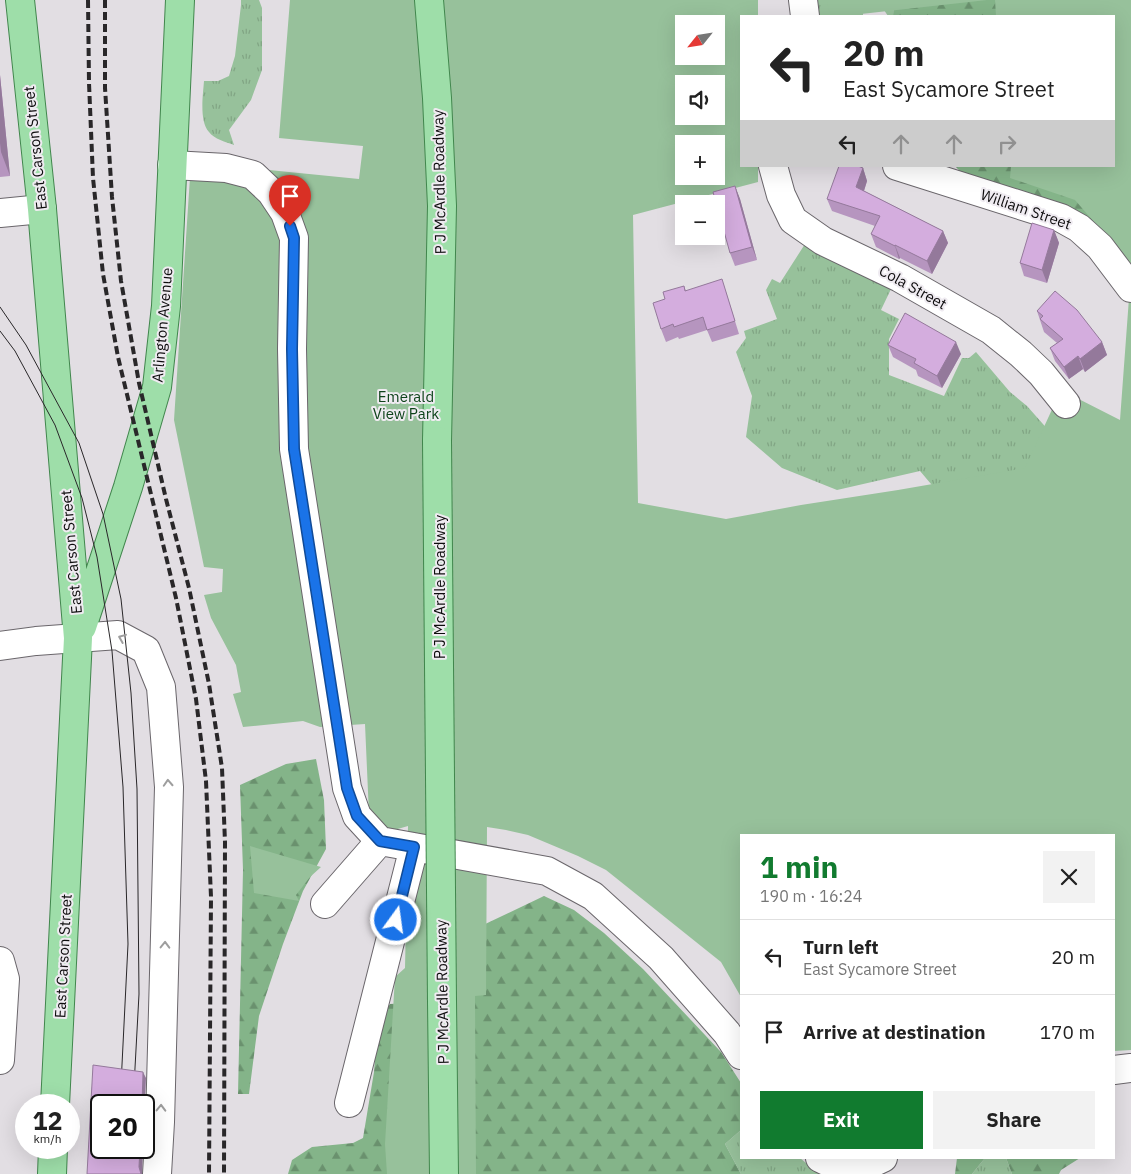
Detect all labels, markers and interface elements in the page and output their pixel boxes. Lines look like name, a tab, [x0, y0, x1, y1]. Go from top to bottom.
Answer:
north arrow	[675, 15, 725, 65]
map controls	[675, 15, 725, 245]
text: 20 m	[843, 30, 925, 76]
icon: left	[760, 35, 825, 100]
text: East Sycamore Street	[843, 74, 1055, 103]
button: sound	[675, 75, 725, 125]
street label: East Carson Street	[19, 85, 51, 211]
street label: P J McArdle Roadway	[428, 109, 450, 254]
icon: left	[834, 130, 862, 158]
icon: ahead	[887, 130, 915, 158]
icon: ahead	[940, 130, 968, 158]
icon: right	[993, 130, 1021, 158]
button: +	[675, 135, 725, 185]
pin	[269, 175, 311, 226]
icon: arrive	[276, 182, 304, 210]
street label: William Street	[978, 185, 1074, 233]
button: −	[675, 195, 725, 245]
street label: Cola Street	[876, 261, 950, 313]
street label: Arlington Avenue	[148, 267, 176, 383]
park label: Emerald View Park	[373, 387, 439, 423]
street label: East Carson Street	[56, 489, 86, 615]
street label: P J McArdle Roadway	[430, 514, 449, 659]
one-way arrow	[119, 635, 128, 645]
one-way arrow	[163, 779, 174, 787]
text: 1 min	[760, 847, 838, 886]
button: close	[1043, 851, 1095, 903]
text: 190 m · 16:24	[760, 886, 862, 906]
street label: East Carson Street	[50, 893, 76, 1019]
position arrow	[369, 893, 421, 945]
street label: P J McArdle Roadway	[431, 919, 453, 1064]
text: Turn left	[803, 935, 879, 959]
one-way arrow	[160, 941, 170, 949]
icon: left	[760, 943, 788, 971]
text: 20 m	[1051, 945, 1095, 969]
text: East Sycamore Street	[803, 959, 957, 979]
icon: arrive	[760, 1018, 788, 1046]
text: Arrive at destination	[803, 1020, 986, 1044]
text: 170 m	[1040, 1020, 1095, 1044]
button: Exit	[760, 1091, 923, 1149]
button: Share	[933, 1091, 1095, 1149]
speed limit sign: 20	[90, 1094, 155, 1159]
text: 12	[32, 1104, 63, 1137]
one-way arrow	[155, 1104, 166, 1112]
text: km/h	[33, 1131, 62, 1146]

